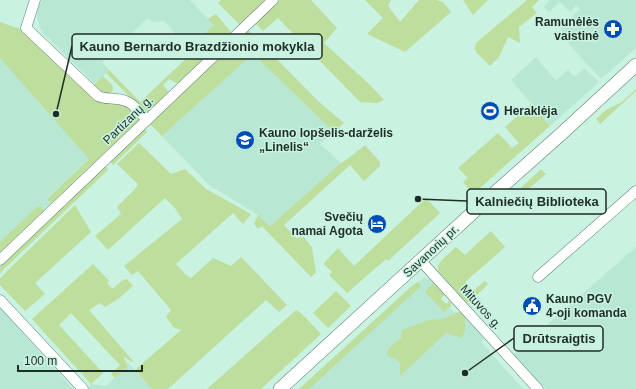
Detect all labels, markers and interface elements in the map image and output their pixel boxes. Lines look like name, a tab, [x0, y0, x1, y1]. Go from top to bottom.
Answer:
place label: Ramunėlės vaistinė	[535, 15, 599, 43]
pharmacy icon: Ramunėlės vaistinė	[602, 18, 624, 40]
callout: Kauno Bernardo Brazdžionio mokykla	[72, 34, 322, 59]
text: Kauno Bernardo Brazdžionio mokykla	[80, 39, 315, 54]
street label: Partizanų g.	[100, 93, 156, 147]
sports icon: Heraklėja	[479, 100, 501, 122]
place label: Heraklėja	[504, 104, 558, 118]
place label: Kauno lopšelis-darželis „Linelis“	[259, 126, 393, 154]
school or university icon: Kauno lopšelis-darželis „Linelis“	[234, 129, 256, 151]
callout: Kalniečių Biblioteka	[467, 189, 606, 214]
text: Kalniečių Biblioteka	[475, 194, 600, 209]
place label: Svečių namai Agota	[291, 210, 363, 238]
hotel icon: Svečių namai Agota	[366, 213, 388, 235]
street label: Savanorių pr.	[400, 222, 462, 280]
street label: Mituvos g.	[458, 282, 504, 332]
place label: Kauno PGV 4-oji komanda	[546, 292, 627, 320]
public building icon: Kauno PGV 4-oji komanda	[521, 295, 543, 317]
callout: Drūtsraigtis	[514, 326, 603, 351]
text: Drūtsraigtis	[523, 331, 595, 346]
scale bar	[18, 347, 142, 373]
text: 100 m	[24, 354, 57, 368]

